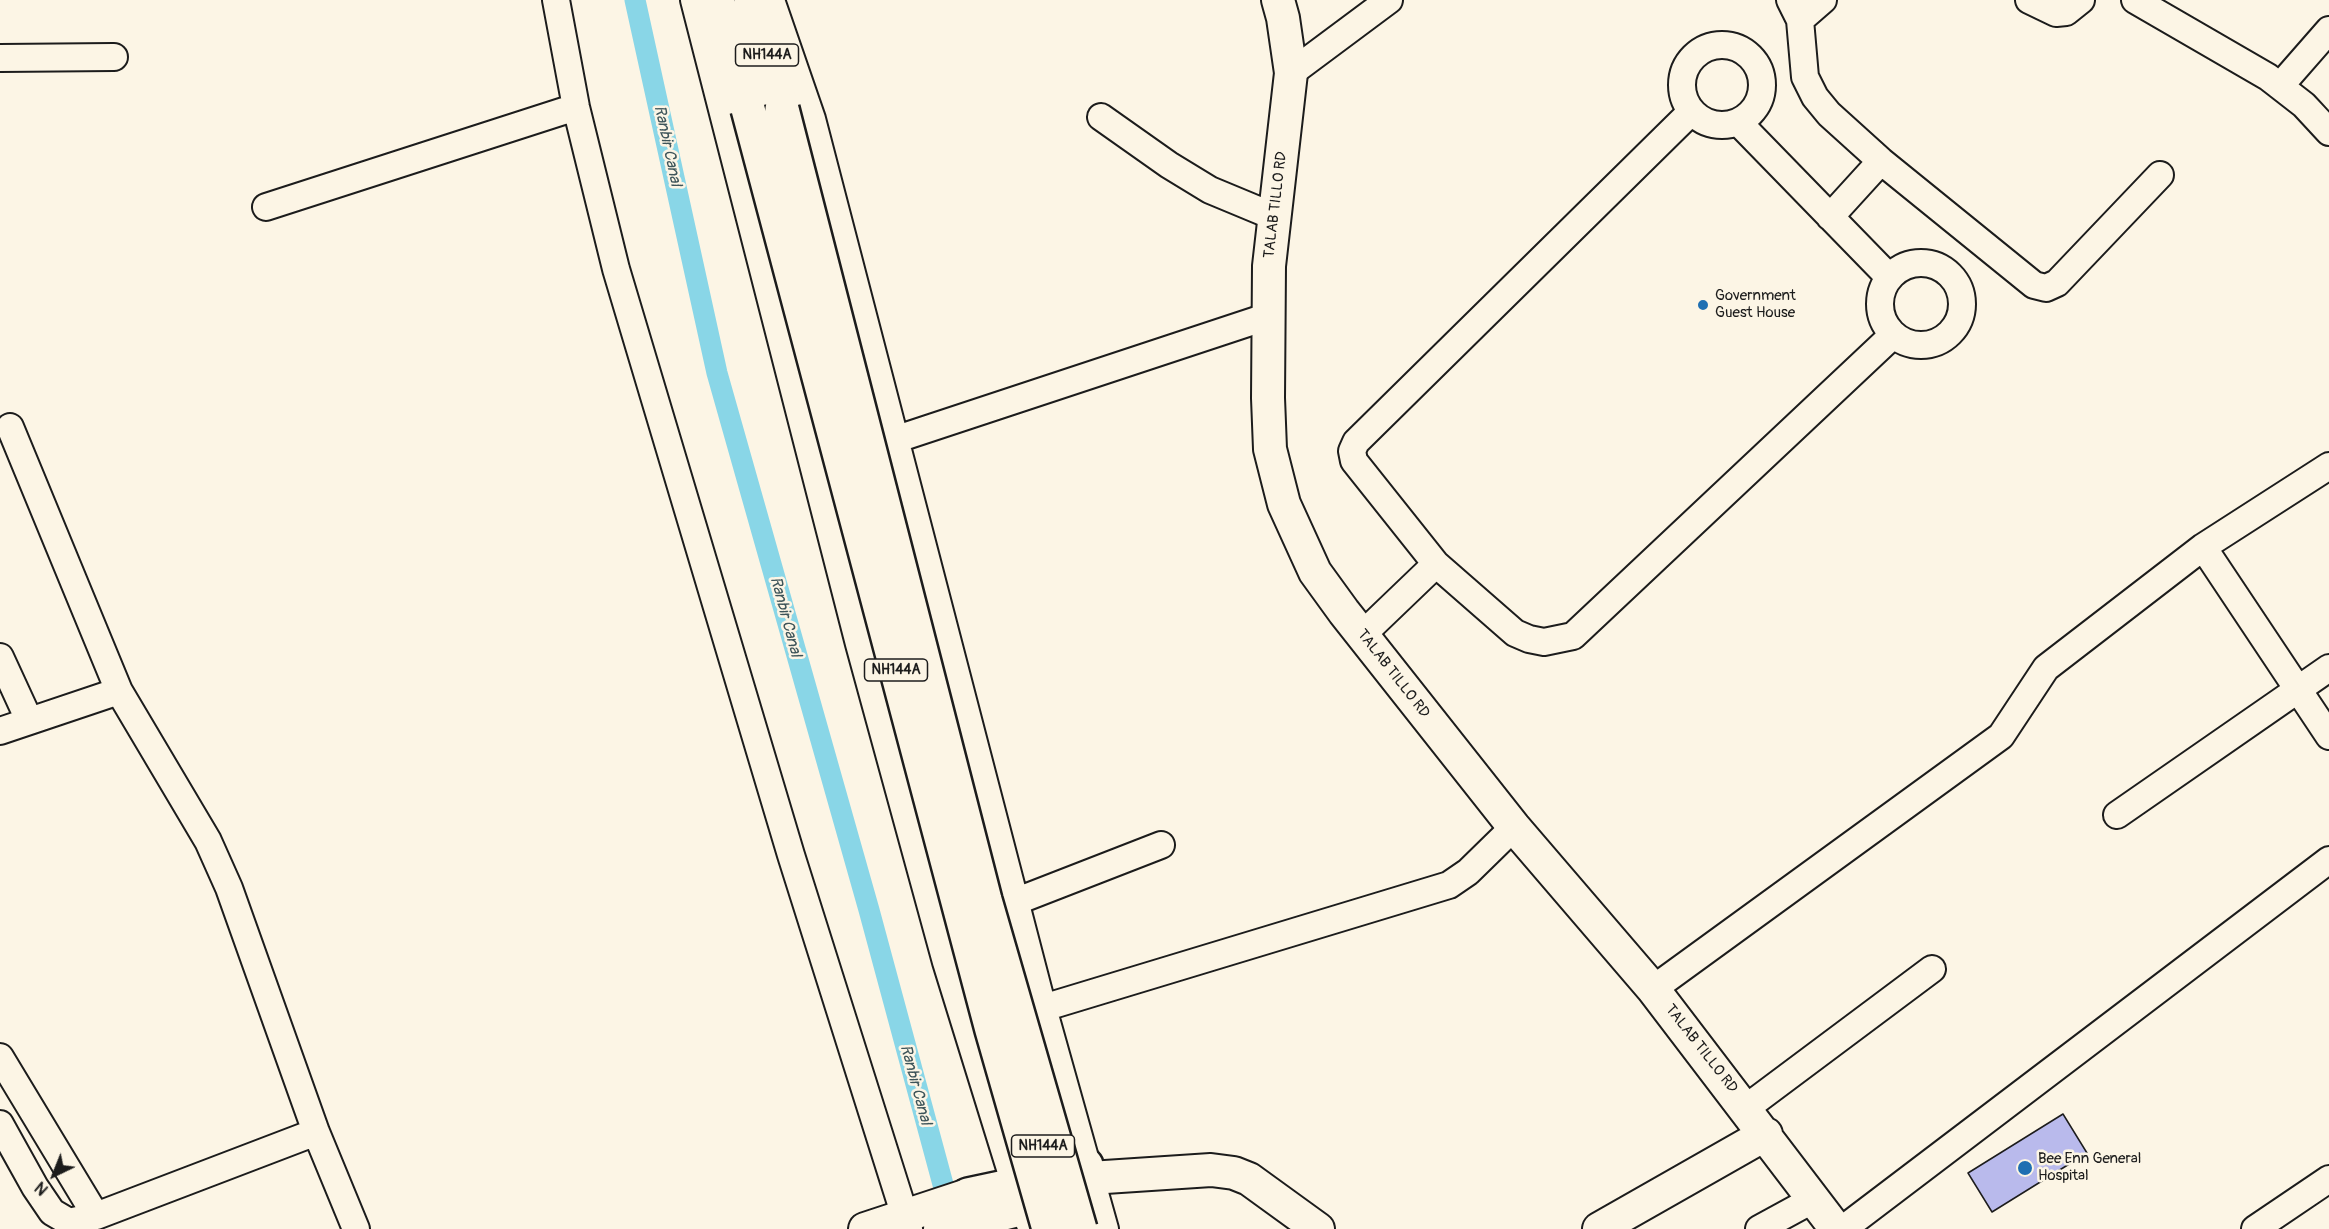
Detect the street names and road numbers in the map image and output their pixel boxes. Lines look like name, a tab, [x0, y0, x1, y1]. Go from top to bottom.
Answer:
road number: NH144A	[736, 44, 798, 66]
street label: TALAB TILLO RD	[1261, 151, 1291, 259]
street label: TALAB TILLO RD	[1353, 626, 1433, 722]
road number: NH144A	[864, 659, 928, 681]
street label: TALAB TILLO RD	[1661, 1001, 1741, 1097]
road number: NH144A	[1012, 1135, 1074, 1157]

